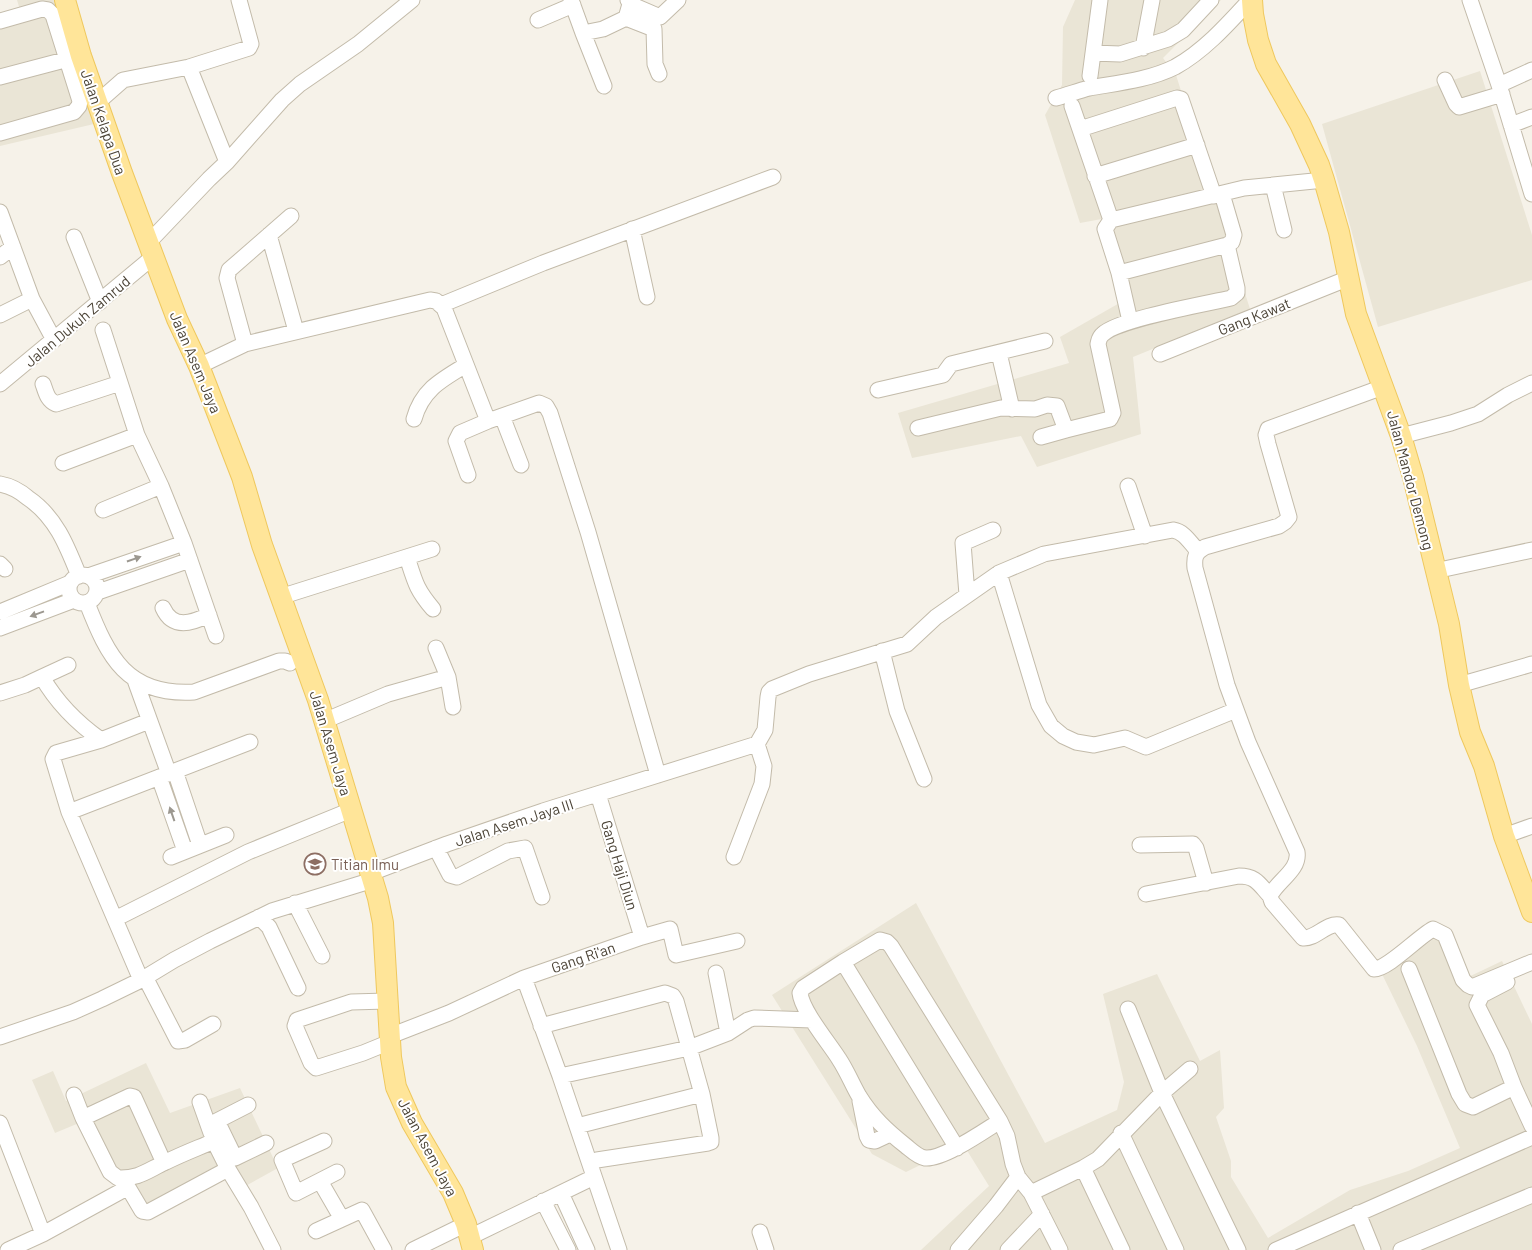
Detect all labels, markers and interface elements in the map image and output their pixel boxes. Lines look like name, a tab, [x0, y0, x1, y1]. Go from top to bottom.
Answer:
street label: Jalan Kelapa Dua	[78, 67, 130, 177]
street label: Jalan Dukuh Zamrud	[21, 272, 133, 370]
street label: Gang Kawat	[1215, 293, 1293, 339]
street label: Jalan Asem Jaya	[166, 308, 226, 416]
street label: Jalan Mandor Demong	[1384, 408, 1438, 552]
one-way arrow	[127, 555, 142, 563]
one-way arrow	[29, 610, 44, 618]
street label: Jalan Asem Jaya	[306, 688, 356, 798]
street label: Jalan Asem Jaya III	[452, 794, 576, 850]
one-way arrow	[168, 806, 176, 821]
street label: Gang Haji Diun	[598, 818, 642, 912]
school or university icon: Titian Ilmu	[303, 852, 327, 876]
place label: Titian Ilmu	[331, 855, 399, 873]
street label: Gang Ri'an	[549, 938, 617, 976]
street label: Jalan Asem Jaya	[394, 1095, 462, 1199]

